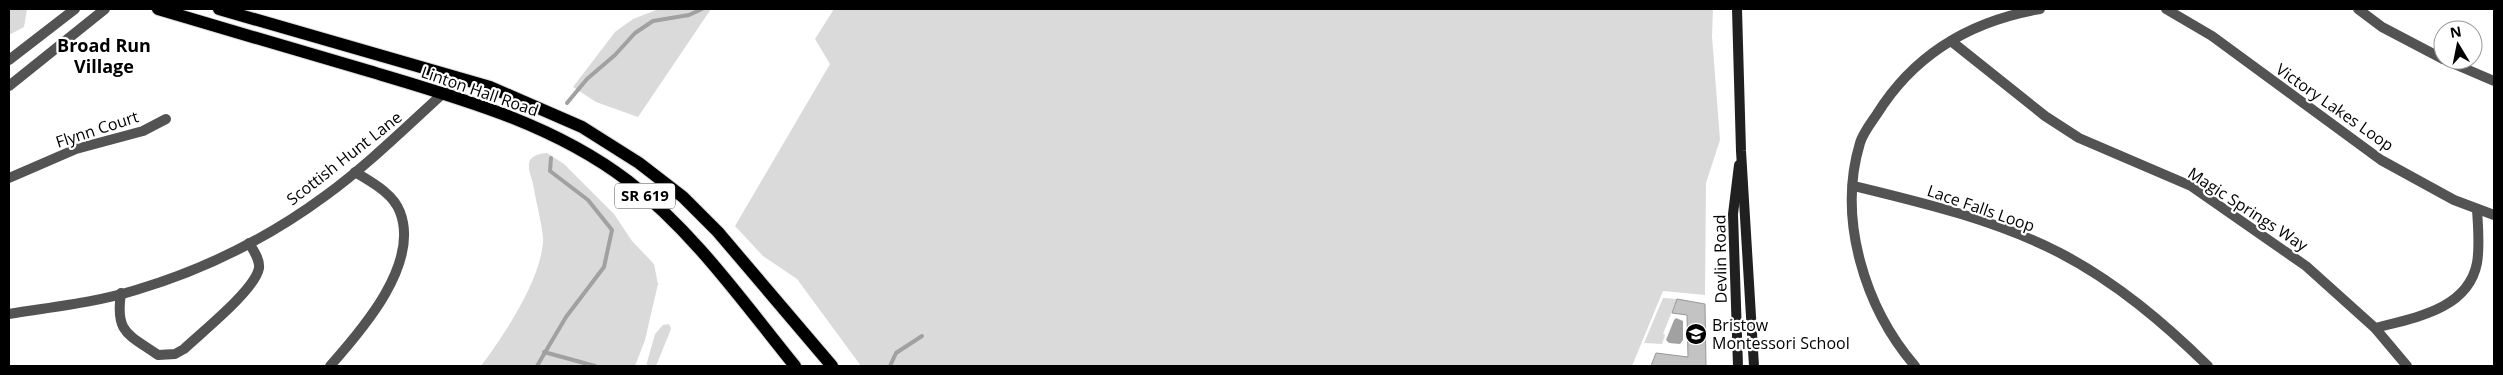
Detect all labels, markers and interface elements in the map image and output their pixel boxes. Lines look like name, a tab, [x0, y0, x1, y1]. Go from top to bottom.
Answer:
north arrow	[2433, 20, 2483, 70]
text: N	[2448, 21, 2463, 42]
district label: Broad Run Village	[57, 33, 151, 78]
street label: Victory Lakes Loop	[2272, 58, 2398, 156]
street label: Linton Hall Road	[418, 61, 542, 121]
street label: Flynn Court	[53, 105, 142, 153]
street label: Scottish Hunt Lane	[282, 106, 406, 210]
street label: Magic Springs Way	[2184, 162, 2313, 257]
street label: Lace Falls Loop	[1924, 179, 2038, 237]
road number: SR 619	[615, 184, 675, 208]
street label: Devlin Road	[1708, 214, 1732, 304]
place label: Bristow Montessori School	[1712, 314, 1850, 354]
school or university icon: Bristow Montessori School	[1684, 322, 1708, 346]

